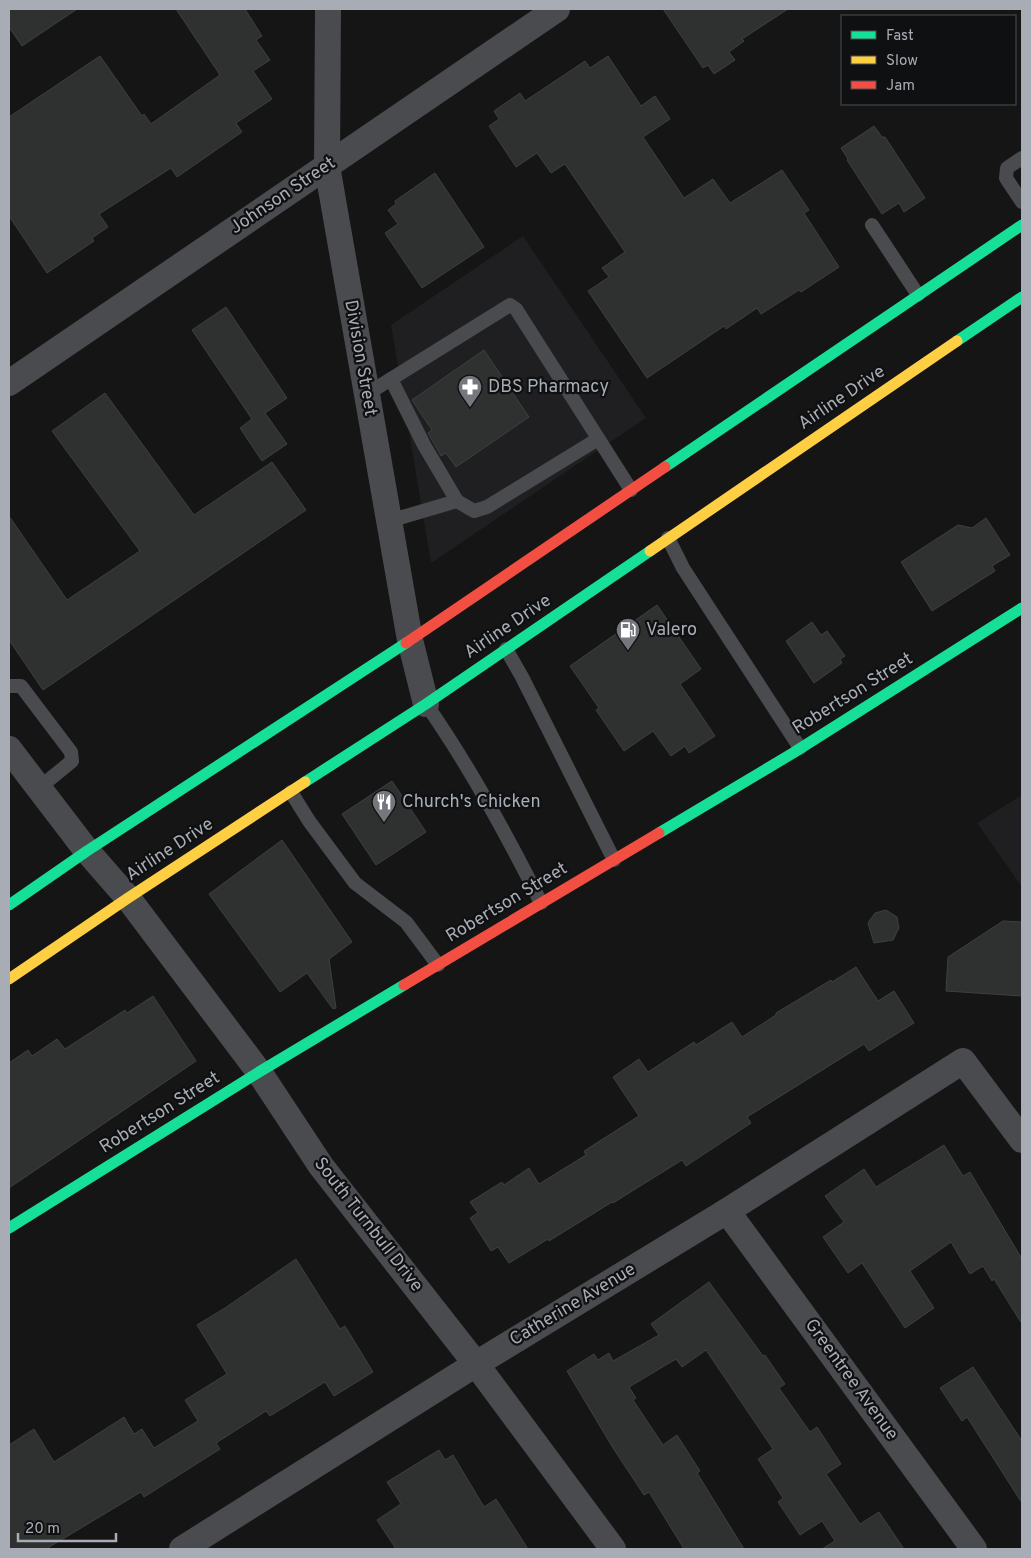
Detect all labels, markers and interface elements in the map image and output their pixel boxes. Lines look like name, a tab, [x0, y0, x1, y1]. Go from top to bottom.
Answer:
legend	[841, 15, 1016, 105]
text: Fast	[886, 27, 914, 46]
text: Slow	[886, 52, 918, 71]
text: Jam	[886, 77, 915, 96]
street label: Johnson Street	[226, 152, 340, 240]
street label: Division Street	[338, 298, 382, 418]
street label: Airline Drive	[794, 361, 890, 435]
pharmacy icon: DBS Pharmacy	[457, 374, 483, 408]
place label: DBS Pharmacy	[488, 376, 609, 399]
street label: Airline Drive	[460, 590, 556, 664]
fuel station icon: Valero	[615, 617, 641, 651]
place label: Valero	[646, 619, 697, 642]
street label: Robertson Street	[788, 648, 918, 740]
restaurant icon: Church's Chicken	[371, 789, 397, 823]
place label: Church's Chicken	[402, 791, 541, 814]
street label: Airline Drive	[122, 813, 218, 887]
street label: Robertson Street	[442, 858, 572, 948]
street label: Robertson Street	[95, 1067, 225, 1159]
street label: South Turnbull Drive	[308, 1153, 428, 1297]
street label: Catherine Avenue	[506, 1258, 640, 1352]
street label: Greentree Avenue	[799, 1315, 903, 1445]
scale bar	[18, 1510, 115, 1542]
text: 20 m	[25, 1520, 60, 1539]

